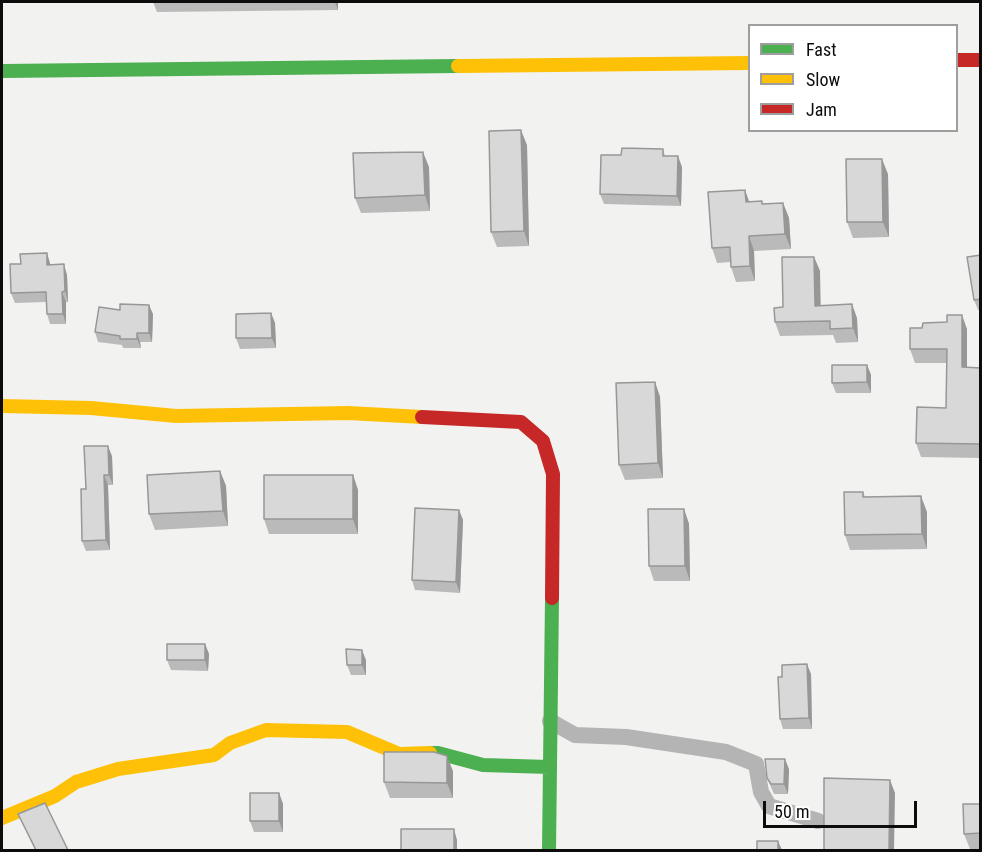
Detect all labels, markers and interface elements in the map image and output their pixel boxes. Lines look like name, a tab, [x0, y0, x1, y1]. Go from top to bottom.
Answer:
legend	[748, 24, 958, 132]
text: Fast	[806, 39, 837, 60]
text: Slow	[806, 69, 840, 90]
text: Jam	[806, 99, 837, 120]
scale bar	[766, 789, 920, 827]
text: 50 m	[774, 801, 809, 822]

